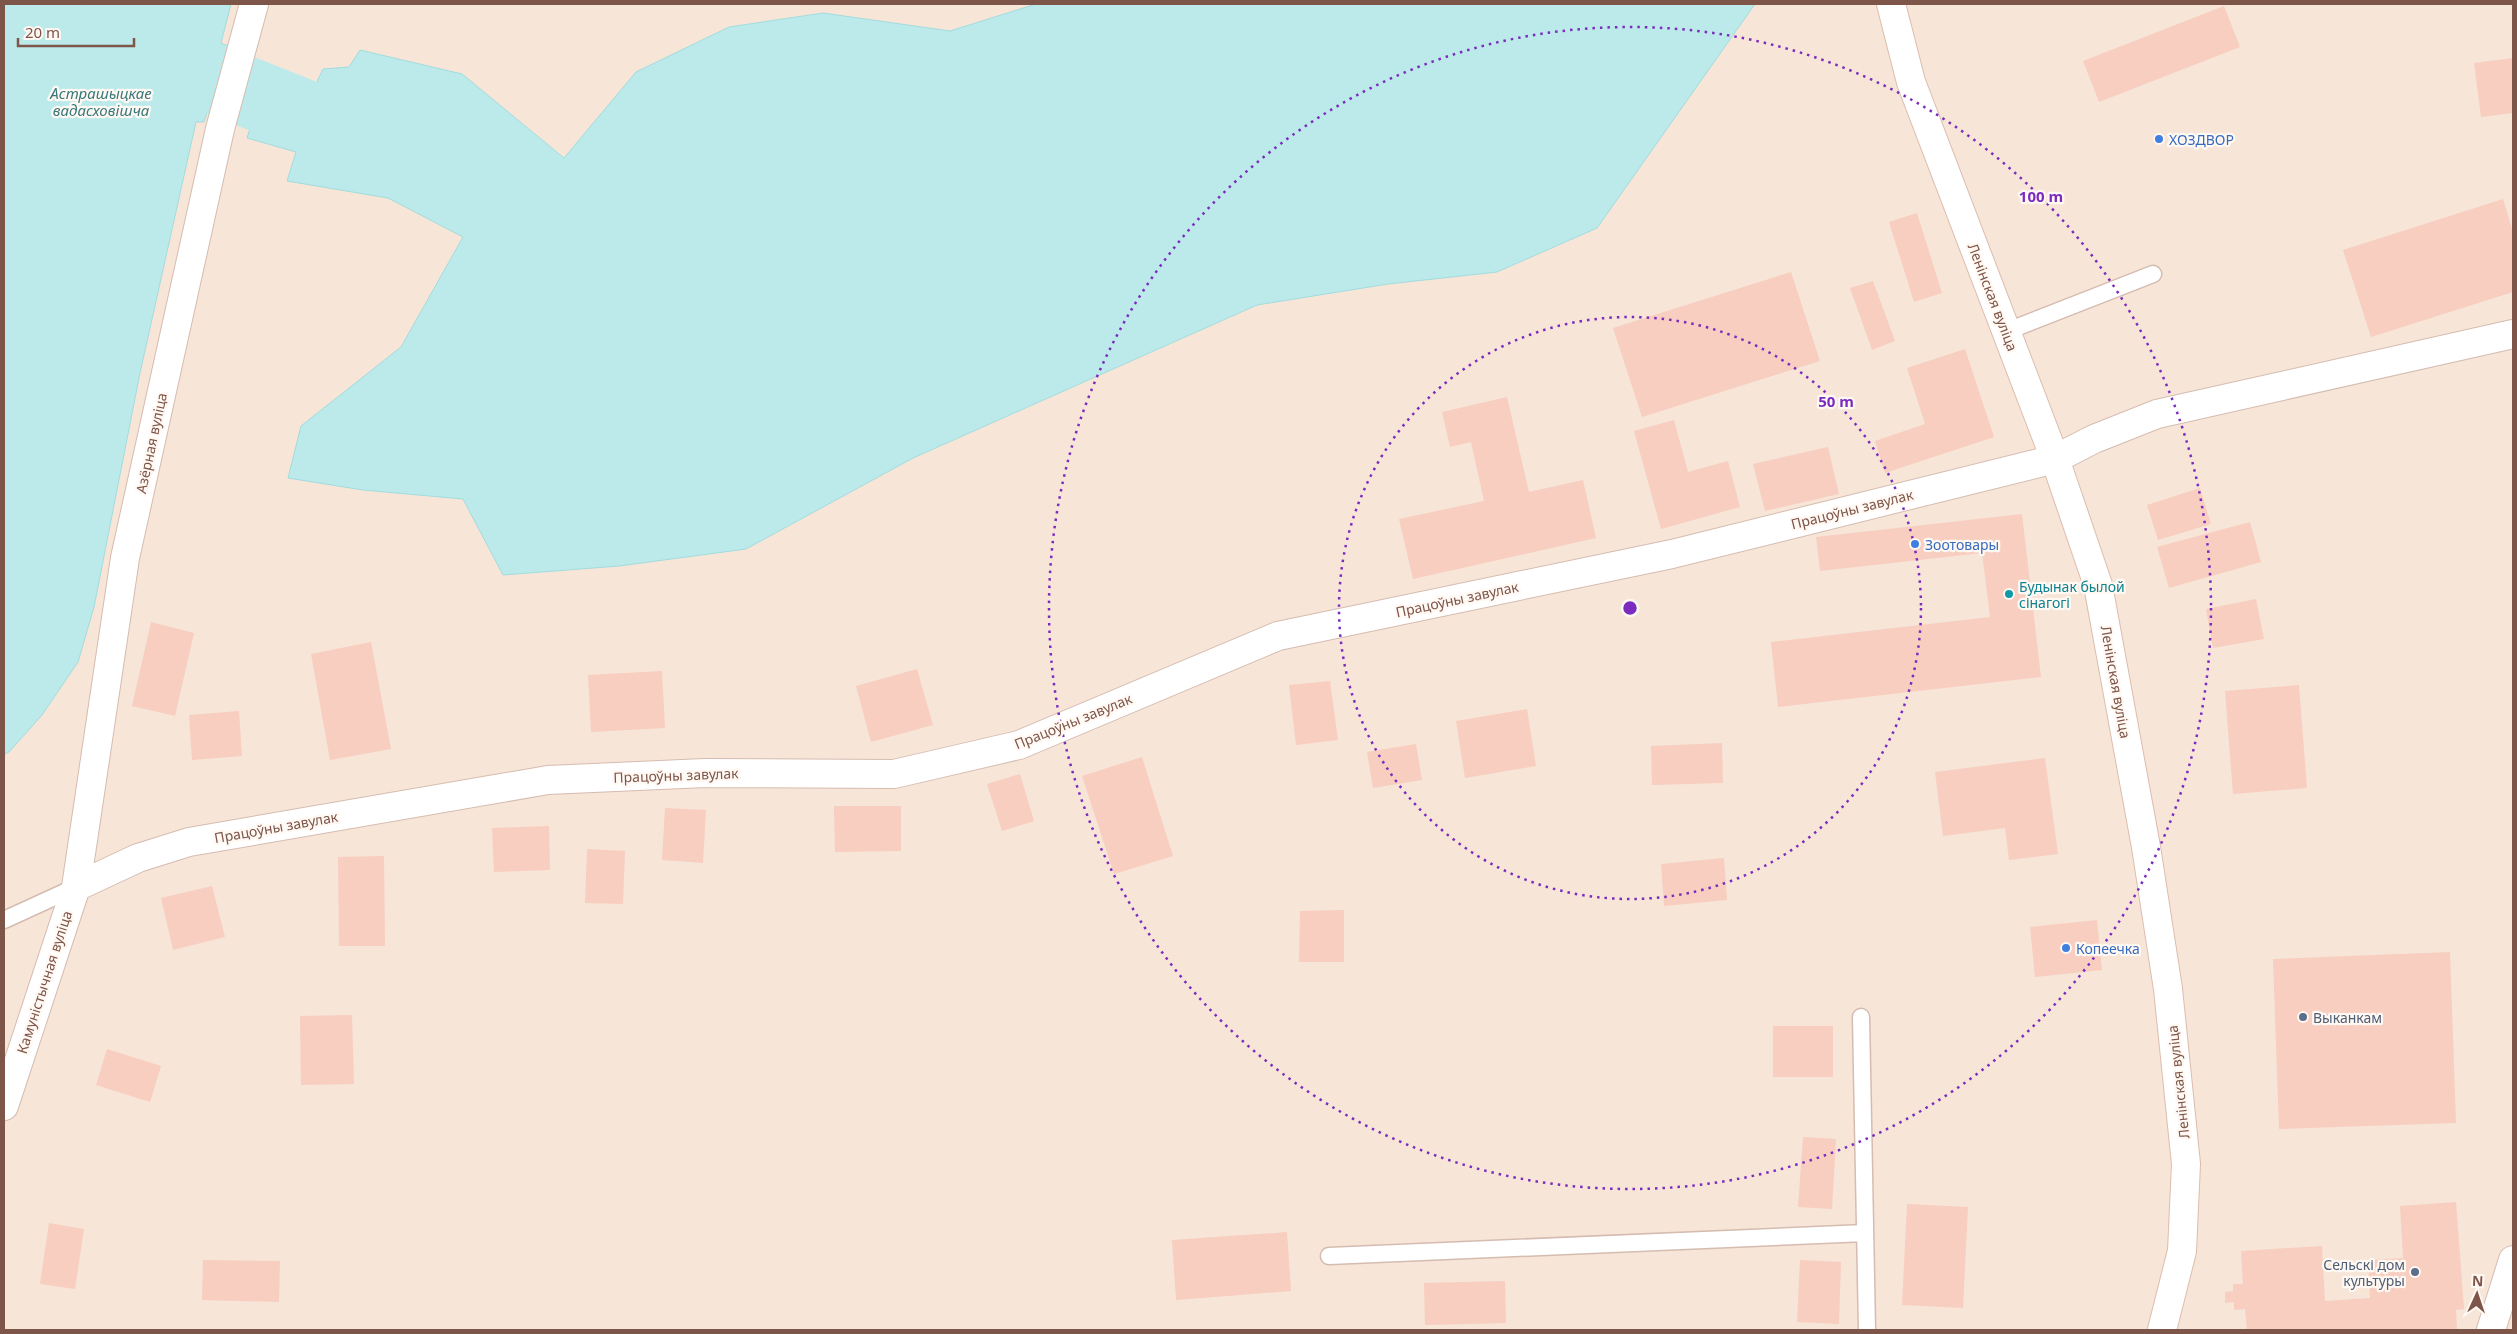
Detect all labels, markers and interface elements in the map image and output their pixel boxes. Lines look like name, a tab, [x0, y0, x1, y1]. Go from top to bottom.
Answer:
scale bar	[18, 15, 134, 47]
text: 20 m	[25, 22, 60, 42]
water label: Астрашыцкае вадасховішча	[49, 83, 152, 120]
place label: ХОЗДВОР	[2169, 130, 2234, 149]
marker: ХОЗДВОР	[2153, 133, 2165, 145]
text: 100 m	[2019, 186, 2063, 206]
street label: Ленінская вуліца	[1964, 240, 2022, 354]
street label: Азёрная вуліца	[131, 391, 171, 495]
text: 50 m	[1818, 391, 1854, 411]
street label: Працоўны завулак	[1789, 484, 1916, 533]
place label: Зоотовары	[1925, 535, 1999, 554]
marker: Зоотовары	[1909, 538, 1921, 550]
street label: Працоўны завулак	[1394, 577, 1521, 621]
place label: Будынак былой сінагогі	[2019, 577, 2125, 612]
marker: Будынак былой сінагогі	[2003, 588, 2015, 600]
centre of rings	[1621, 599, 1639, 617]
street label: Ленінская вуліца	[2097, 624, 2135, 740]
street label: Працоўны завулак	[1011, 689, 1135, 753]
street label: Працоўны завулак	[613, 763, 739, 787]
street label: Працоўны завулак	[213, 807, 340, 847]
street label: Камуністычная вуліца	[12, 908, 76, 1056]
place label: Копеечка	[2076, 939, 2140, 958]
marker: Копеечка	[2060, 942, 2072, 954]
place label: Выканкам	[2313, 1008, 2382, 1027]
marker: Выканкам	[2297, 1011, 2309, 1023]
street label: Ленінская вуліца	[2163, 1024, 2193, 1140]
place label: Сельскі дом культуры	[2323, 1255, 2405, 1290]
marker: Сельскі дом культуры	[2409, 1266, 2421, 1278]
north arrow	[2452, 1269, 2502, 1319]
text: N	[2472, 1271, 2484, 1290]

